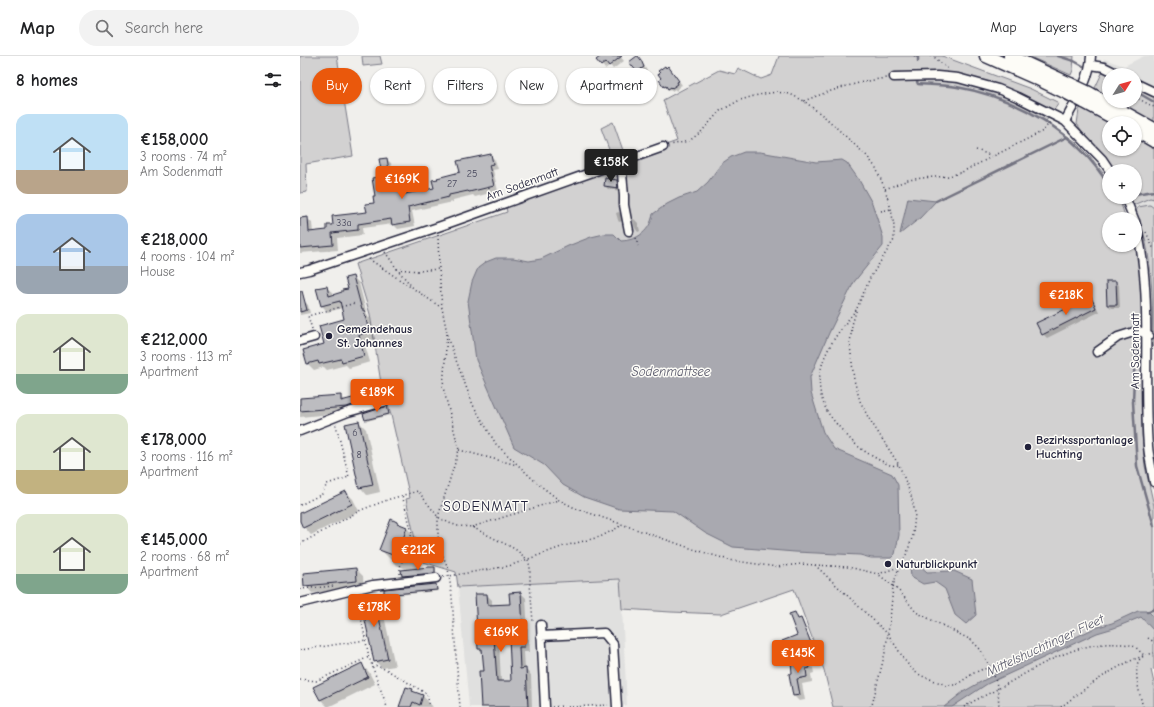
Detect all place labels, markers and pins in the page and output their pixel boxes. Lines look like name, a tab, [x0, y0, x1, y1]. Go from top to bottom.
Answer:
pin: €158K	[583, 149, 639, 183]
pin: €169K	[374, 166, 430, 200]
pin: €218K	[1038, 282, 1094, 316]
place label: Gemeindehaus St. Johannes	[337, 322, 412, 350]
marker: Gemeindehaus St. Johannes	[324, 331, 334, 341]
pin: €189K	[349, 379, 405, 413]
place label: Bezirkssportanlage Huchting	[1036, 433, 1133, 461]
marker: Bezirkssportanlage Huchting	[1023, 442, 1033, 452]
pin: €212K	[390, 537, 446, 571]
place label: Naturblickpunkt	[896, 557, 978, 571]
marker: Naturblickpunkt	[883, 559, 893, 569]
pin: €178K	[346, 594, 402, 628]
pin: €169K	[473, 619, 529, 653]
pin: €145K	[770, 640, 826, 674]

